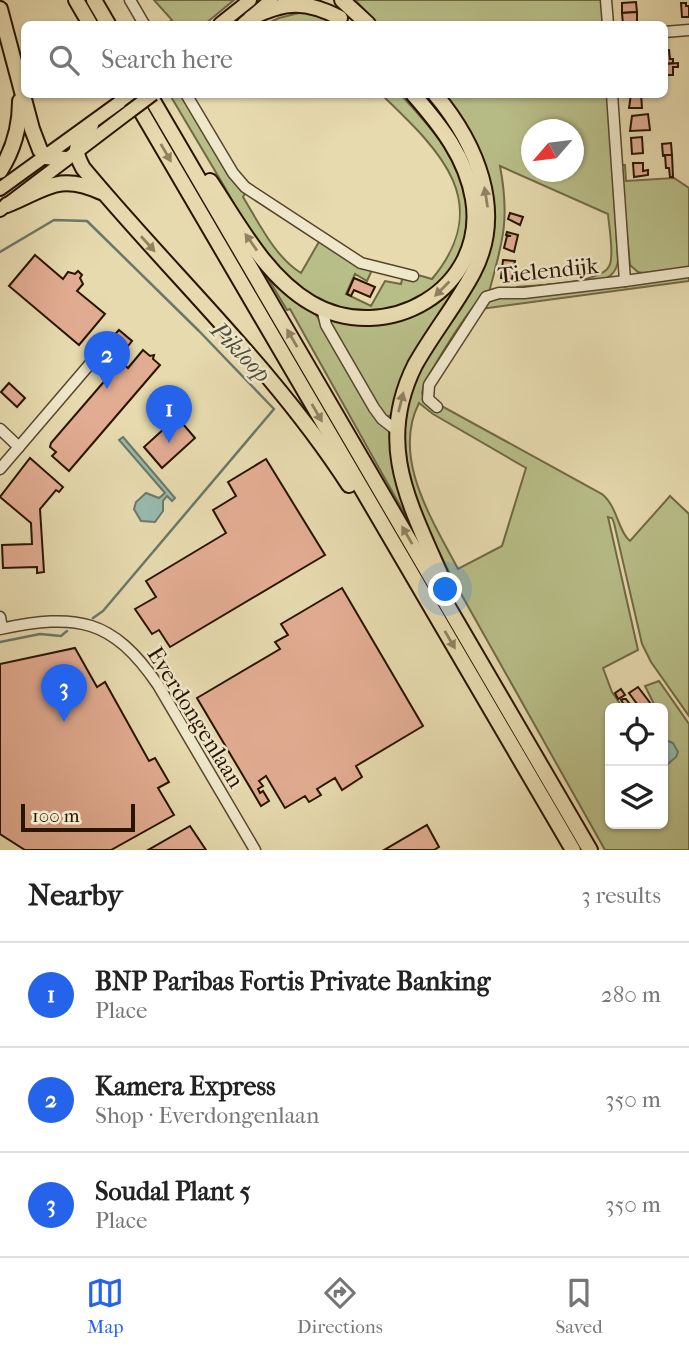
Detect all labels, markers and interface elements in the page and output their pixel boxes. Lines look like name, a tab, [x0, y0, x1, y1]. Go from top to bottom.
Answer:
search box	[21, 21, 668, 98]
icon: search	[45, 41, 83, 79]
text: Search here	[101, 44, 233, 75]
north arrow	[521, 119, 584, 182]
one-way arrow	[159, 144, 172, 163]
one-way arrow	[480, 186, 491, 208]
one-way arrow	[244, 233, 258, 251]
one-way arrow	[140, 235, 156, 252]
street label: Tielendijk	[497, 252, 601, 289]
one-way arrow	[434, 281, 450, 297]
water label: Pikloop	[204, 315, 277, 388]
one-way arrow	[286, 329, 298, 348]
pin: 2	[84, 331, 130, 389]
pin: 1	[146, 385, 192, 443]
one-way arrow	[396, 391, 407, 413]
one-way arrow	[311, 404, 324, 423]
one-way arrow	[400, 525, 413, 544]
your location	[428, 572, 462, 606]
one-way arrow	[443, 630, 456, 649]
street label: Everdongenlaan	[141, 642, 250, 793]
pin: 3	[41, 664, 87, 722]
map controls	[605, 703, 668, 829]
button: locate	[605, 703, 668, 766]
button: layers	[605, 766, 668, 829]
scale bar	[21, 801, 135, 833]
text: 100 m	[32, 805, 80, 827]
text: Nearby	[28, 878, 123, 913]
text: 3 results	[581, 882, 661, 909]
text: BNP Paribas Fortis Private Banking	[95, 966, 490, 997]
text: 1	[47, 981, 55, 1008]
text: 280 m	[601, 981, 661, 1008]
text: Place	[95, 997, 147, 1024]
text: Kamera Express	[95, 1071, 276, 1102]
text: 2	[45, 1086, 57, 1113]
text: 350 m	[605, 1086, 661, 1113]
text: Shop · Everdongenlaan	[95, 1102, 319, 1129]
text: Soudal Plant 5	[95, 1176, 251, 1207]
text: 3	[46, 1191, 56, 1218]
text: 350 m	[605, 1191, 661, 1218]
text: Place	[95, 1207, 147, 1234]
tab: Map	[86, 1274, 124, 1338]
tab: Directions	[297, 1274, 383, 1338]
tab: Saved	[555, 1274, 603, 1338]

